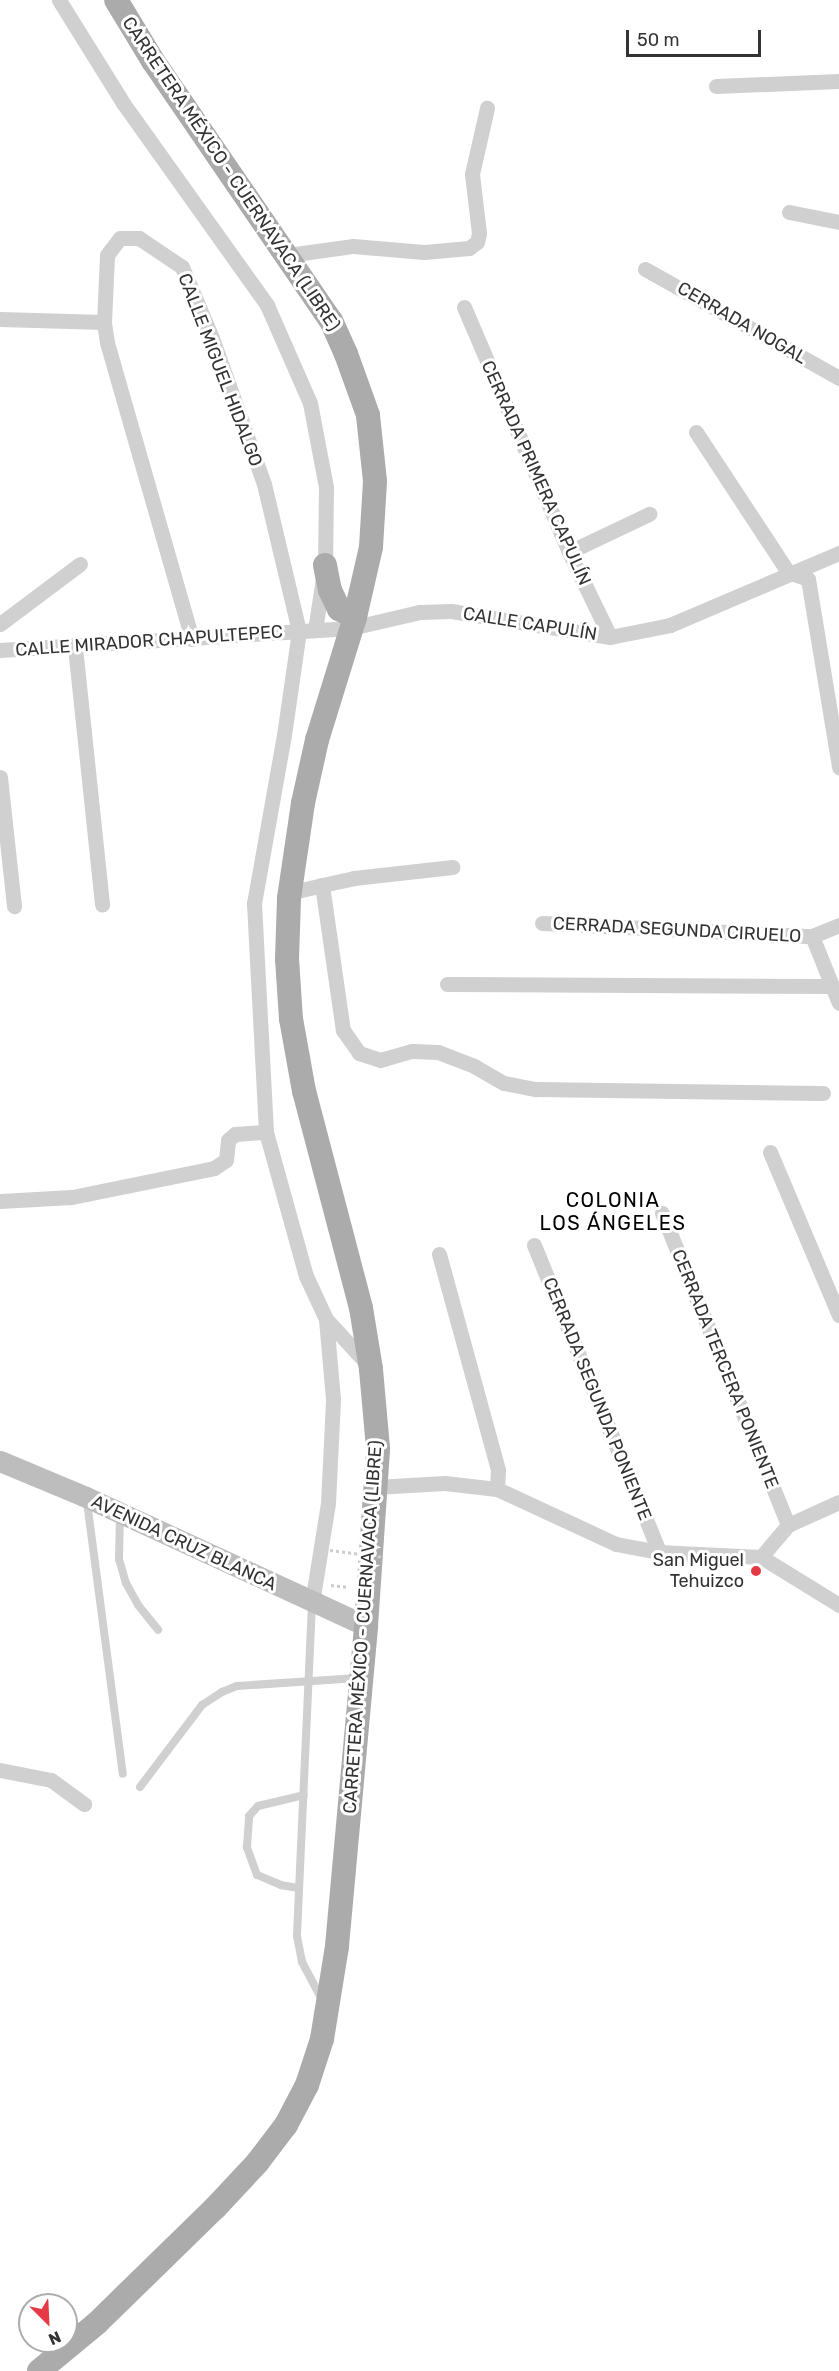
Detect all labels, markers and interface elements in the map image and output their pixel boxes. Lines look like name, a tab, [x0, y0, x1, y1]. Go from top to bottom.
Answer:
street label: CARRETERA MÉXICO - CUERNAVACA (LIBRE)	[117, 12, 345, 336]
scale bar	[629, 18, 764, 56]
text: 50 m	[637, 29, 680, 51]
street label: CALLE MIGUEL HIDALGO	[173, 270, 267, 470]
street label: CERRADA NOGAL	[673, 277, 811, 369]
street label: CERRADA PRIMERA CAPULÍN	[476, 357, 596, 589]
street label: CALLE CAPULÍN	[462, 603, 598, 645]
street label: CALLE MIRADOR CHAPULTEPEC	[15, 621, 283, 661]
street label: CERRADA SEGUNDA CIRUELO	[552, 913, 802, 947]
district label: COLONIA LOS ÁNGELES	[539, 1189, 687, 1236]
street label: CERRADA TERCERA PONIENTE	[667, 1246, 783, 1492]
street label: CERRADA SEGUNDA PONIENTE	[538, 1274, 656, 1524]
street label: CARRETERA MÉXICO - CUERNAVACA (LIBRE)	[339, 1439, 387, 1815]
street label: AVENIDA CRUZ BLANCA	[88, 1490, 280, 1596]
place label: San Miguel Tehuizco	[653, 1550, 744, 1592]
marker: San Miguel Tehuizco	[749, 1564, 763, 1578]
north arrow	[18, 2293, 78, 2353]
text: N	[46, 2327, 64, 2349]

